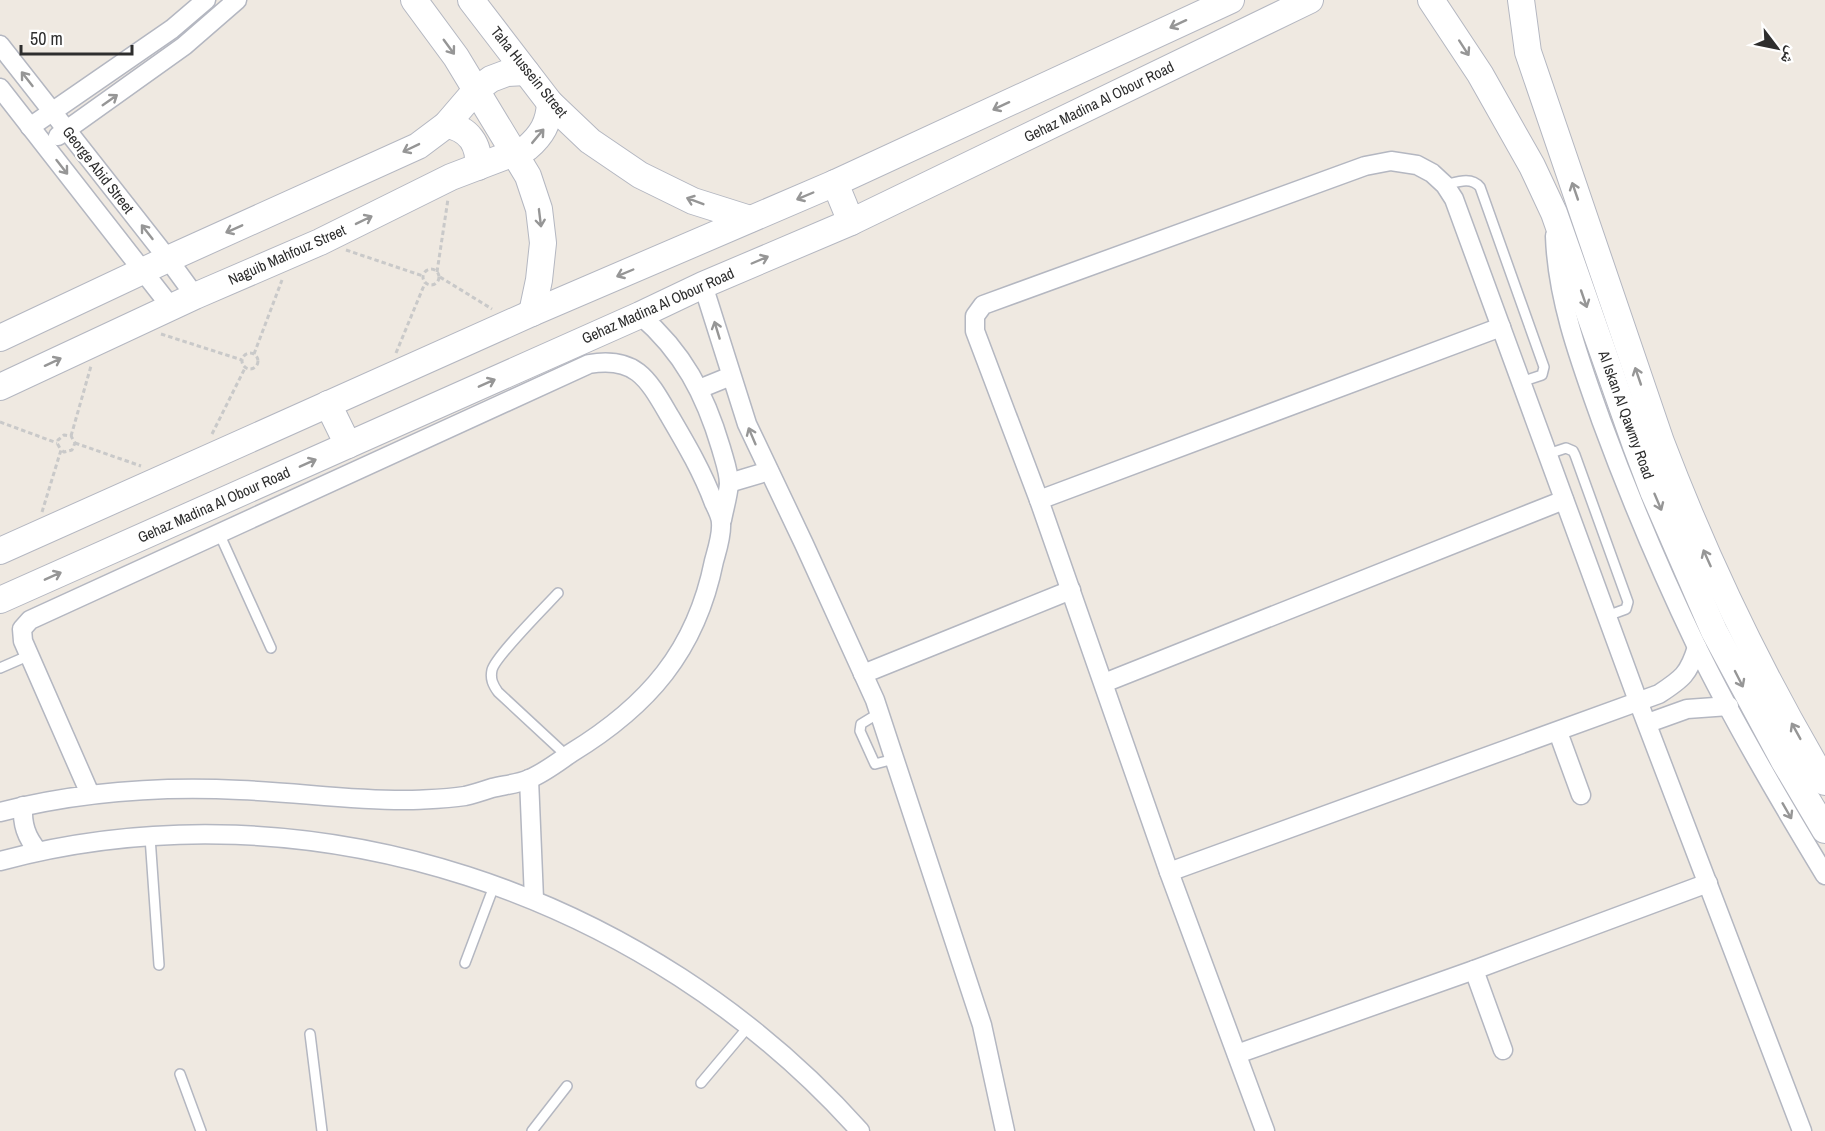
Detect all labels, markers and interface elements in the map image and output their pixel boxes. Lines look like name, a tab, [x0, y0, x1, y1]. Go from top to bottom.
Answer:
scale bar	[21, 18, 132, 56]
north arrow	[1747, 18, 1807, 78]
one-way arrow	[1170, 19, 1188, 31]
street label: Taha Hussein Street	[486, 22, 573, 122]
text: 50 m	[30, 26, 63, 51]
one-way arrow	[442, 39, 455, 55]
one-way arrow	[1458, 39, 1470, 56]
text: ش	[1776, 43, 1804, 69]
street label: Gehaz Madina Al Obour Road	[1020, 56, 1177, 147]
one-way arrow	[20, 71, 33, 87]
one-way arrow	[101, 94, 117, 106]
one-way arrow	[993, 101, 1011, 112]
street label: George Abid Street	[58, 122, 139, 218]
one-way arrow	[532, 128, 545, 144]
one-way arrow	[403, 143, 421, 155]
one-way arrow	[55, 159, 68, 175]
one-way arrow	[1569, 182, 1580, 201]
one-way arrow	[796, 191, 814, 202]
one-way arrow	[686, 195, 705, 206]
one-way arrow	[534, 207, 545, 227]
one-way arrow	[355, 213, 373, 225]
street label: Naguib Mahfouz Street	[225, 219, 349, 290]
one-way arrow	[141, 224, 154, 240]
one-way arrow	[225, 224, 243, 236]
one-way arrow	[751, 254, 769, 266]
street label: Gehaz Madina Al Obour Road	[578, 262, 737, 349]
one-way arrow	[617, 268, 635, 279]
one-way arrow	[1580, 289, 1591, 308]
one-way arrow	[711, 321, 722, 340]
street label: Al Iskan Al Qawmy Road	[1593, 347, 1659, 482]
one-way arrow	[44, 355, 62, 367]
one-way arrow	[1632, 366, 1643, 385]
one-way arrow	[477, 377, 495, 389]
one-way arrow	[746, 427, 757, 446]
one-way arrow	[299, 456, 317, 468]
street label: Gehaz Madina Al Obour Road	[134, 461, 293, 548]
one-way arrow	[1653, 492, 1664, 510]
one-way arrow	[1701, 549, 1713, 567]
one-way arrow	[44, 570, 62, 581]
one-way arrow	[1733, 670, 1745, 687]
one-way arrow	[1790, 723, 1801, 741]
one-way arrow	[1781, 802, 1793, 819]

